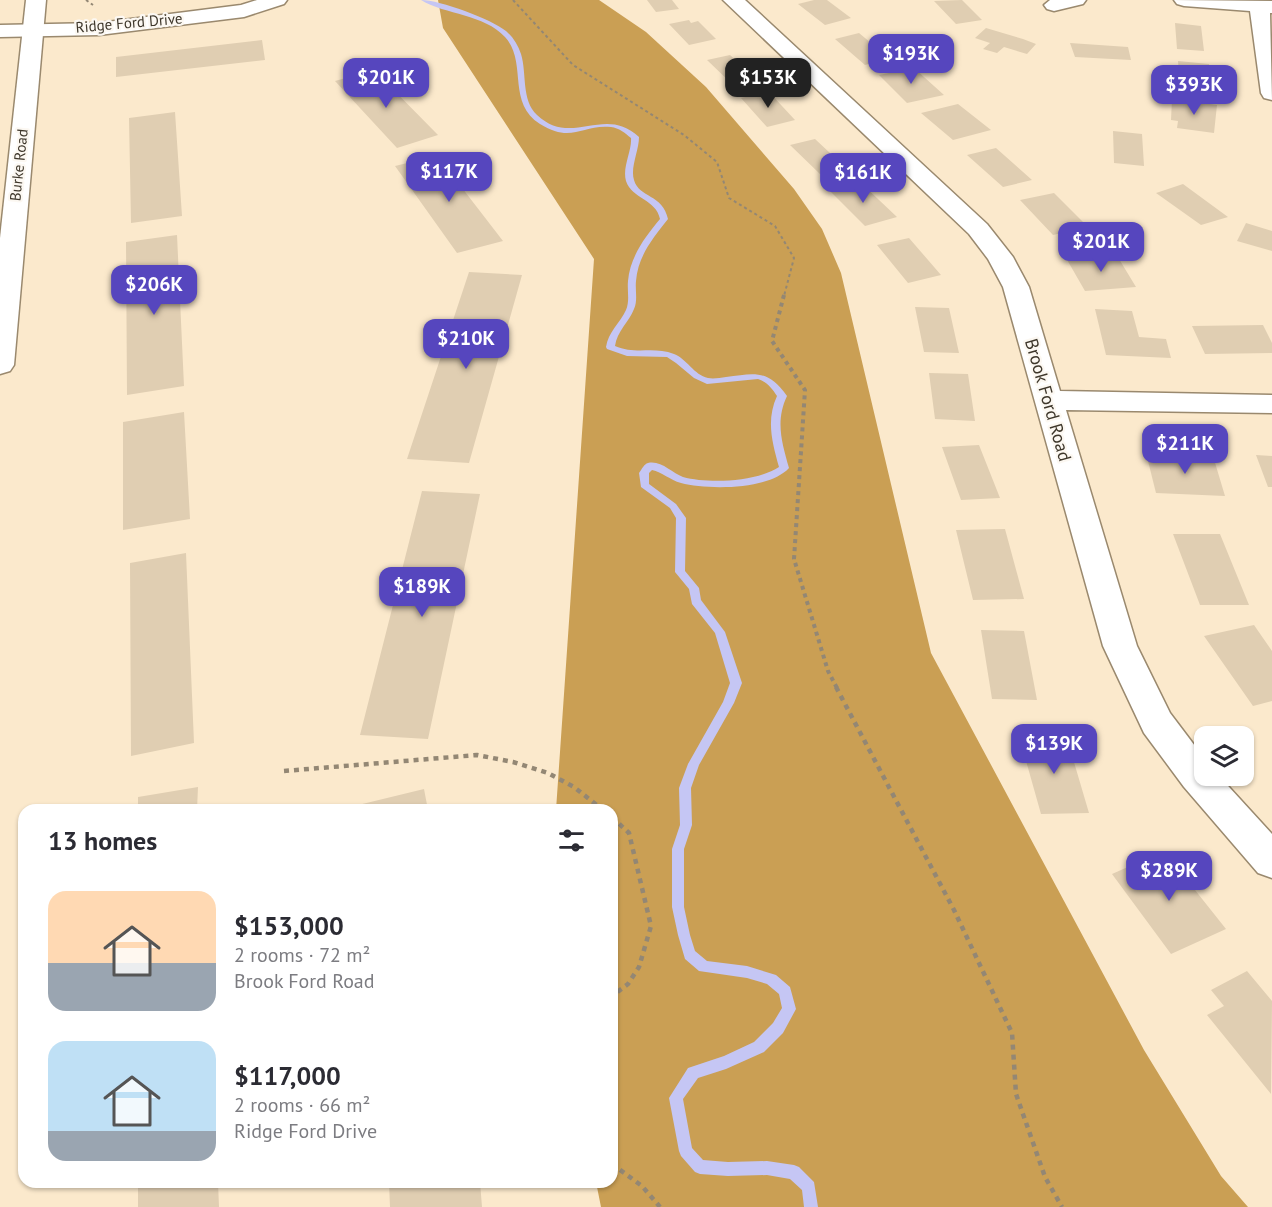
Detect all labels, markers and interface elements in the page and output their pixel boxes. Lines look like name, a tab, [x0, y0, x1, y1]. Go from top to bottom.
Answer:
street label: Ridge Ford Drive	[75, 8, 183, 37]
pin: $193K	[869, 34, 953, 85]
text: $193K	[882, 40, 940, 66]
pin: $201K	[344, 58, 428, 109]
pin: $153K	[726, 58, 810, 109]
text: $201K	[357, 64, 415, 90]
text: $153K	[739, 64, 797, 90]
pin: $393K	[1152, 65, 1236, 116]
text: $393K	[1165, 71, 1223, 97]
street label: Burke Road	[5, 128, 32, 202]
pin: $117K	[407, 152, 491, 203]
pin: $161K	[821, 153, 905, 204]
text: $117K	[420, 158, 478, 184]
text: $161K	[834, 159, 892, 185]
pin: $201K	[1059, 222, 1143, 273]
text: $201K	[1072, 228, 1130, 254]
pin: $206K	[112, 265, 196, 316]
text: $206K	[125, 271, 183, 297]
pin: $210K	[424, 319, 508, 370]
text: $210K	[437, 325, 495, 351]
street label: Brook Ford Road	[1020, 336, 1077, 464]
pin: $211K	[1143, 424, 1227, 475]
text: $211K	[1156, 430, 1214, 456]
pin: $189K	[380, 567, 464, 618]
text: $189K	[393, 573, 451, 599]
pin: $139K	[1012, 724, 1096, 775]
map controls	[1194, 726, 1254, 786]
button: layers	[1194, 726, 1254, 786]
text: $139K	[1025, 730, 1083, 756]
text: 13 homes	[48, 824, 157, 857]
icon: filters	[555, 824, 588, 857]
pin: $289K	[1127, 851, 1211, 902]
text: $289K	[1140, 857, 1198, 883]
text: $153,000	[234, 909, 344, 942]
icon: home	[96, 915, 168, 987]
text: 2 rooms · 72 m²	[234, 942, 370, 968]
text: Brook Ford Road	[234, 968, 375, 994]
text: $117,000	[234, 1059, 341, 1092]
icon: home	[96, 1065, 168, 1137]
text: 2 rooms · 66 m²	[234, 1092, 370, 1118]
text: Ridge Ford Drive	[234, 1118, 377, 1144]

